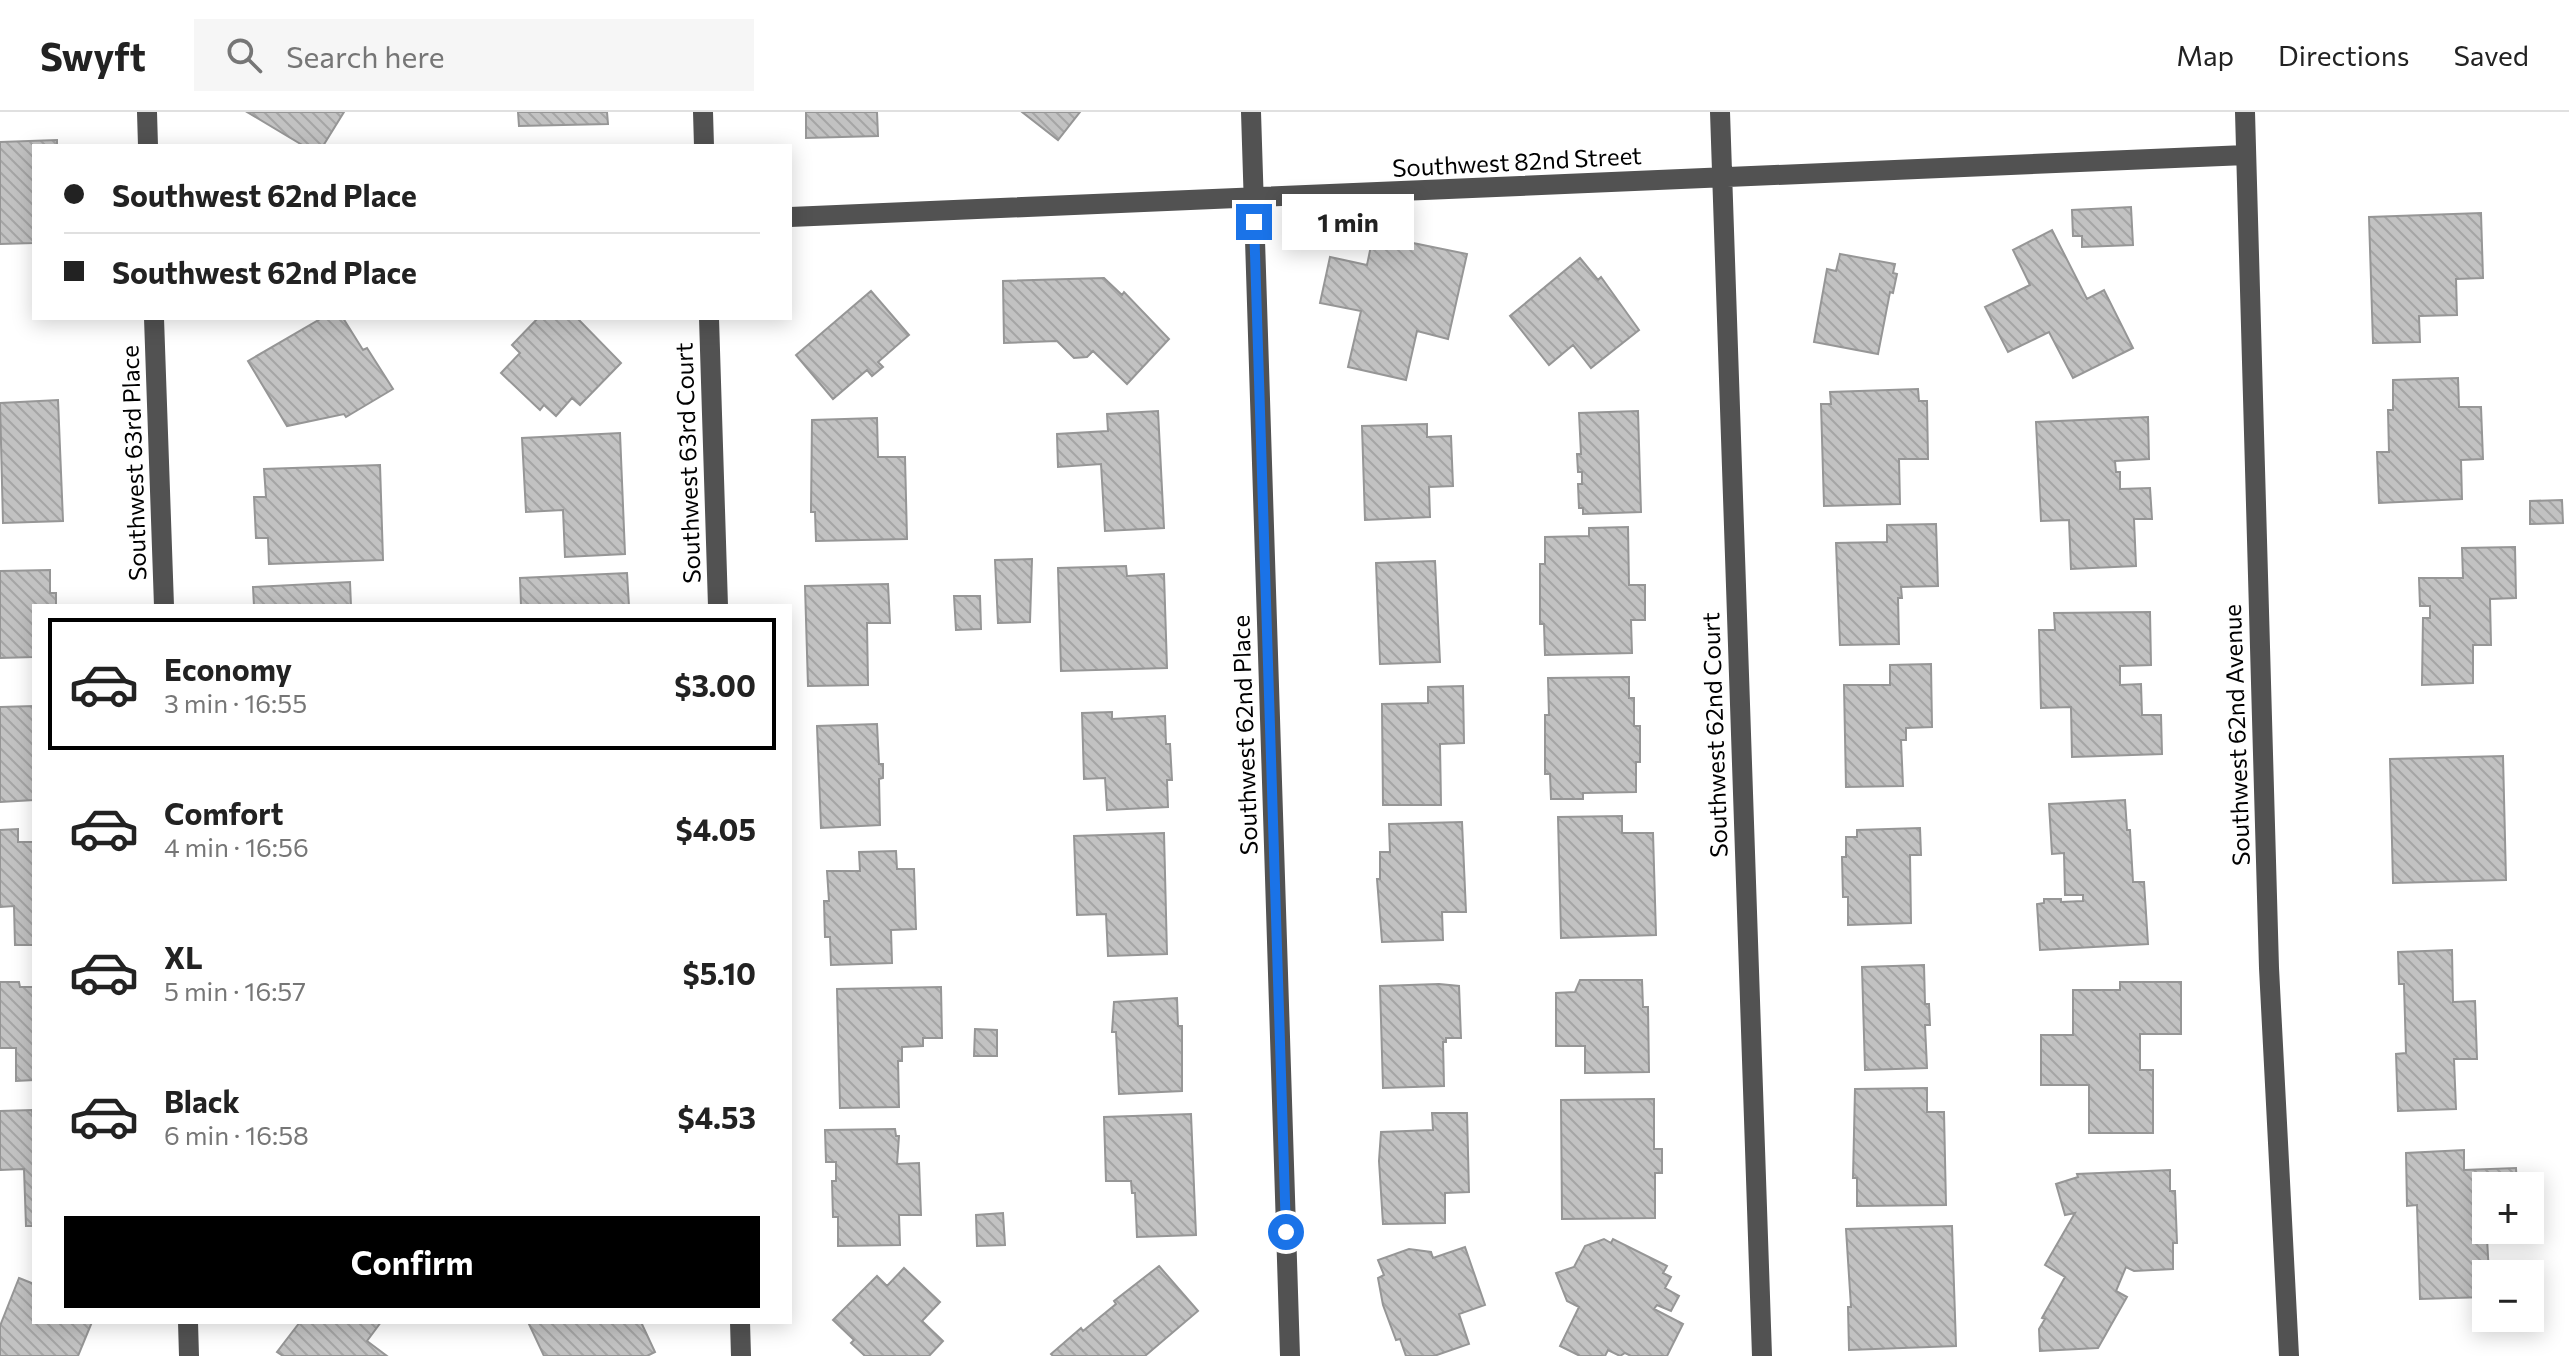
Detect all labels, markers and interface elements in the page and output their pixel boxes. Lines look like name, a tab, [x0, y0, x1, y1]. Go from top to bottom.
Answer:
search box	[194, 19, 754, 91]
text: Swyft	[40, 32, 146, 79]
icon: search	[222, 33, 266, 77]
text: Search here	[286, 37, 445, 74]
text: Map	[2176, 38, 2234, 72]
text: Directions	[2278, 38, 2409, 72]
text: Saved	[2453, 38, 2529, 72]
street label: Southwest 82nd Street	[1392, 140, 1643, 182]
text: Southwest 62nd Place	[112, 176, 417, 213]
callout: 1 min	[1282, 194, 1414, 250]
route end	[1236, 204, 1272, 240]
text: 1 min	[1317, 206, 1379, 237]
text: Southwest 62nd Place	[112, 253, 417, 290]
street label: Southwest 63rd Court	[668, 342, 706, 584]
street label: Southwest 63rd Place	[114, 345, 152, 581]
street label: Southwest 62nd Avenue	[2217, 604, 2255, 866]
street label: Southwest 62nd Court	[1695, 612, 1733, 858]
street label: Southwest 62nd Place	[1225, 614, 1263, 856]
icon: car	[68, 648, 140, 720]
text: Economy	[164, 650, 292, 687]
text: $3.00	[674, 666, 756, 703]
text: 3 min · 16:55	[164, 687, 307, 718]
icon: car	[68, 792, 140, 864]
text: Comfort	[164, 794, 283, 831]
text: $4.05	[676, 810, 756, 847]
text: 4 min · 16:56	[164, 831, 309, 862]
icon: car	[68, 936, 140, 1008]
text: XL	[164, 938, 203, 975]
text: $5.10	[682, 954, 756, 991]
text: 5 min · 16:57	[164, 975, 306, 1006]
icon: car	[68, 1080, 140, 1152]
text: Black	[164, 1082, 240, 1119]
text: $4.53	[678, 1098, 756, 1135]
text: 6 min · 16:58	[164, 1119, 309, 1150]
map controls	[2472, 1172, 2544, 1332]
button: +	[2472, 1172, 2544, 1244]
route start	[1268, 1214, 1304, 1250]
button: Confirm	[64, 1216, 760, 1308]
button: −	[2472, 1260, 2544, 1332]

